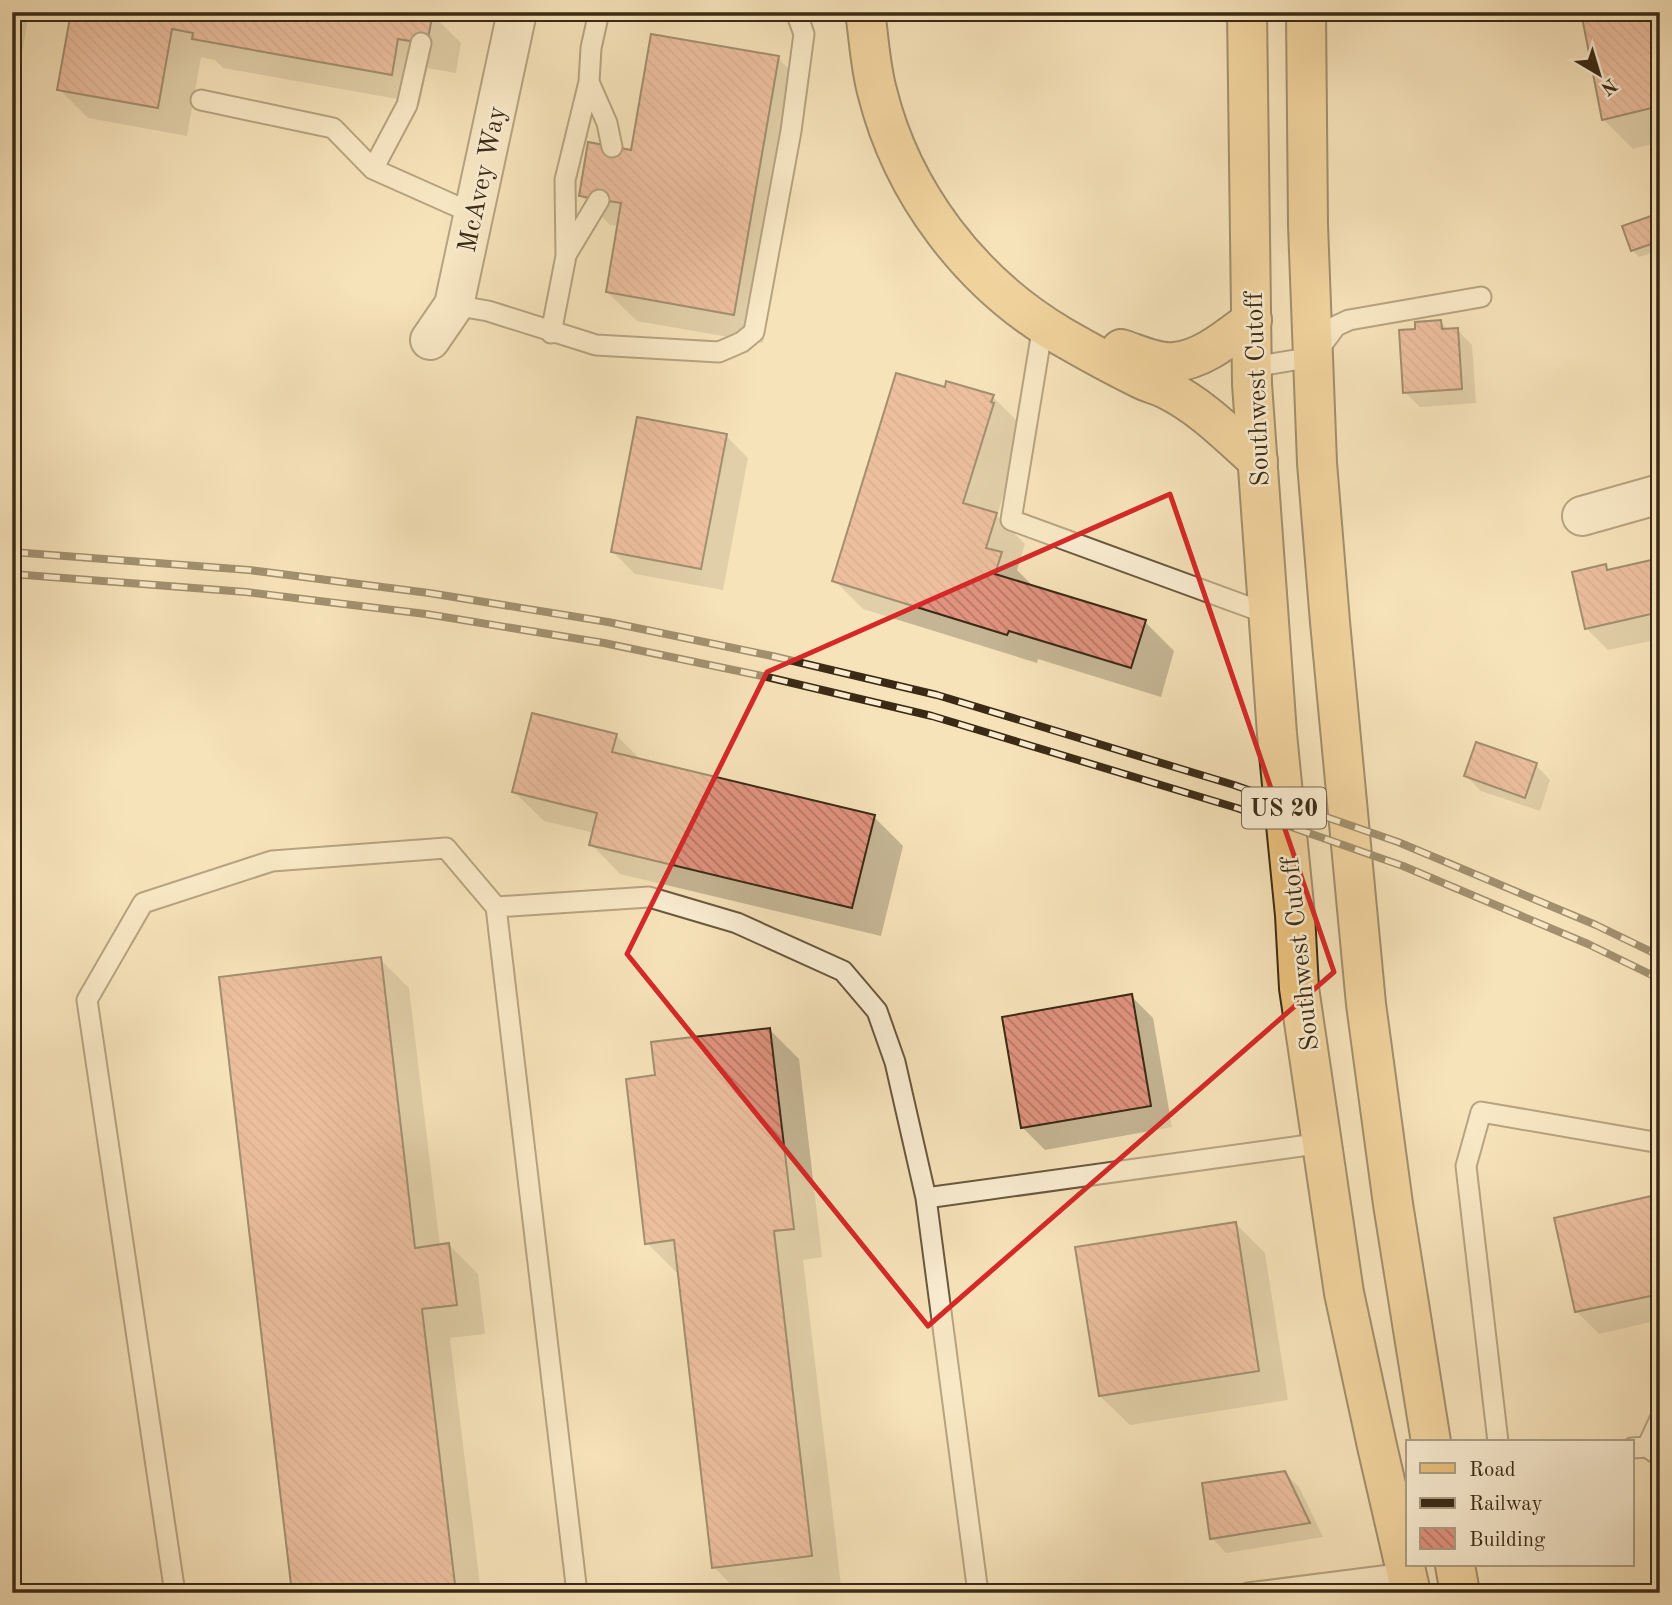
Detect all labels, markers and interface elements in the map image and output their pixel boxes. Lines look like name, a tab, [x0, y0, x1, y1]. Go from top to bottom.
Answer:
north arrow	[1564, 38, 1634, 108]
text: N	[1596, 73, 1620, 98]
street label: McAvey Way	[455, 104, 511, 255]
street label: Southwest Cutoff	[1242, 290, 1274, 487]
road number: US 20	[1242, 788, 1326, 828]
street label: Southwest Cutoff	[1278, 854, 1324, 1052]
legend	[1406, 1440, 1634, 1566]
text: Road	[1469, 1460, 1516, 1481]
text: Railway	[1469, 1494, 1543, 1515]
text: Building	[1469, 1530, 1546, 1551]

